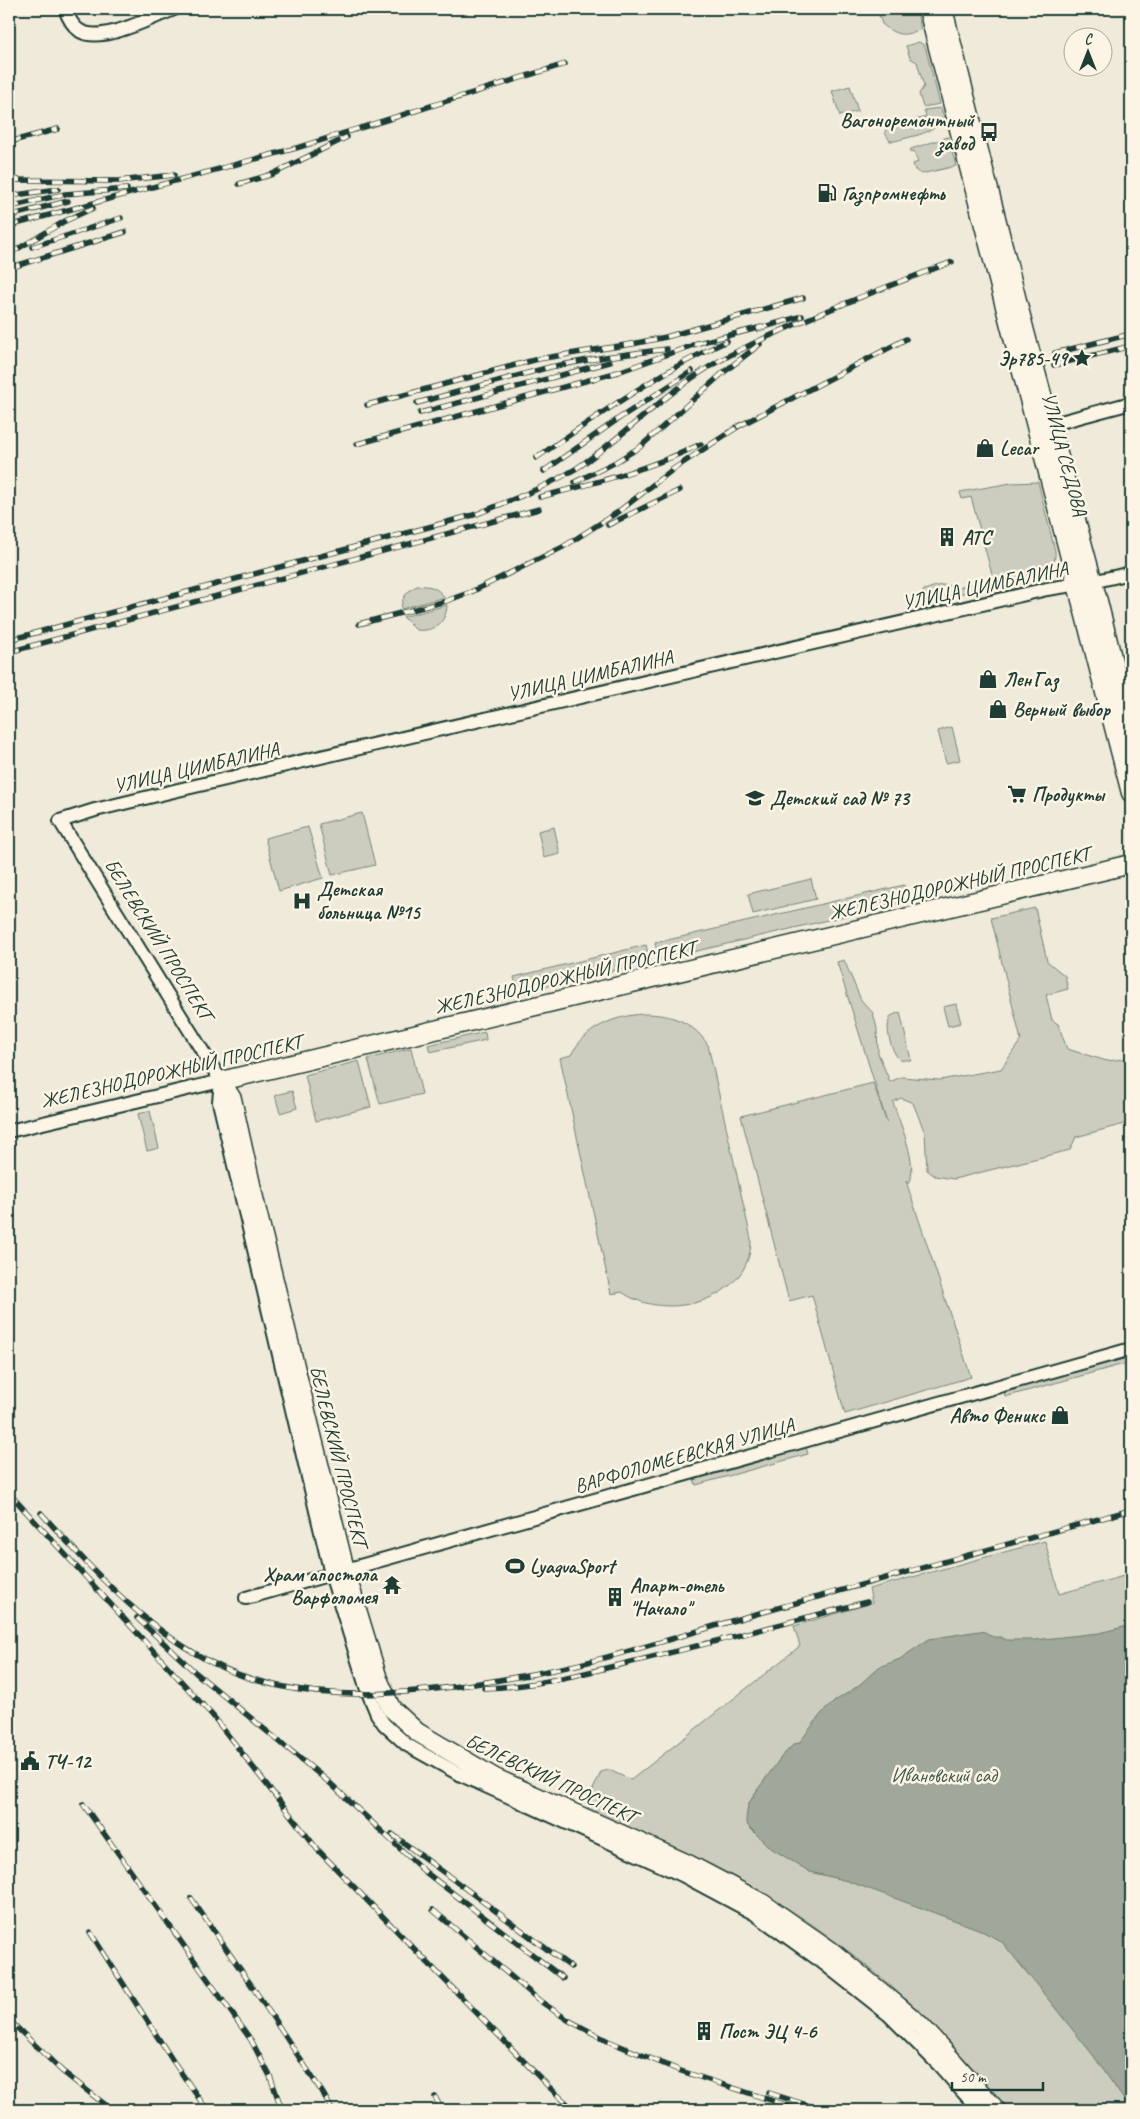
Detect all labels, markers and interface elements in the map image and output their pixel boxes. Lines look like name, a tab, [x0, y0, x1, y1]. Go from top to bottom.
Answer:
north arrow	[1062, 28, 1112, 78]
text: С	[1085, 31, 1094, 48]
place label: Вагоноремонтный завод	[840, 108, 976, 157]
bus stop icon: Вагоноремонтный завод	[978, 121, 1000, 143]
place label: Газпромнефть	[842, 181, 947, 207]
fuel station icon: Газпромнефть	[816, 182, 838, 204]
place label: Эр785-49	[998, 346, 1069, 371]
place icon: Эр785-49	[1071, 347, 1093, 369]
street label: УЛИЦА СЕДОВА	[1036, 390, 1093, 520]
place label: Lecar	[1000, 436, 1041, 461]
shop icon: Lecar	[974, 437, 996, 459]
place label: АТС	[962, 525, 994, 550]
building icon: АТС	[936, 526, 958, 548]
street label: УЛИЦА ЦИМБАЛИНА	[900, 556, 1071, 615]
street label: УЛИЦА ЦИМБАЛИНА	[505, 644, 676, 707]
place label: ЛенГаз	[1003, 667, 1060, 693]
shop icon: ЛенГаз	[977, 668, 999, 690]
place label: Верный выбор	[1013, 697, 1112, 722]
shop icon: Верный выбор	[987, 698, 1009, 720]
street label: УЛИЦА ЦИМБАЛИНА	[111, 736, 282, 799]
place label: Продукты	[1032, 782, 1106, 808]
supermarket icon: Продукты	[1006, 783, 1028, 805]
place label: Детский сад № 73	[770, 786, 911, 811]
school or university icon: Детский сад № 73	[744, 787, 766, 809]
street label: ЖЕЛЕЗНОДОРОЖНЫЙ ПРОСПЕКТ	[826, 840, 1097, 926]
street label: БЕЛЕВСКИЙ ПРОСПЕКТ	[99, 854, 221, 1029]
place label: Детская больница №15	[317, 877, 422, 925]
hospital icon: Детская больница №15	[291, 890, 313, 912]
street label: ЖЕЛЕЗНОДОРОЖНЫЙ ПРОСПЕКТ	[432, 934, 703, 1020]
street label: ЖЕЛЕЗНОДОРОЖНЫЙ ПРОСПЕКТ	[38, 1028, 309, 1114]
street label: БЕЛЕВСКИЙ ПРОСПЕКТ	[304, 1363, 374, 1554]
place label: Авто Феникс	[950, 1403, 1046, 1428]
shop icon: Авто Феникс	[1049, 1404, 1071, 1426]
street label: ВАРФОЛОМЕЕВСКАЯ УЛИЦА	[572, 1412, 798, 1499]
place label: LyagvaSport	[530, 1554, 618, 1579]
sports icon: LyagvaSport	[504, 1555, 526, 1577]
place label: Храм апостола Варфоломея	[264, 1562, 379, 1610]
place label: Апарт-отель "Начало"	[630, 1573, 725, 1621]
temple icon: Храм апостола Варфоломея	[381, 1574, 403, 1596]
building icon: Апарт-отель "Начало"	[604, 1586, 626, 1608]
street label: БЕЛЕВСКИЙ ПРОСПЕКТ	[461, 1728, 644, 1831]
place label: ТЧ-12	[45, 1749, 92, 1774]
public building icon: ТЧ-12	[19, 1750, 41, 1772]
park label: Ивановский сад	[891, 1763, 998, 1788]
place label: Пост ЭЦ 4-6	[719, 2019, 818, 2044]
building icon: Пост ЭЦ 4-6	[693, 2020, 715, 2042]
scale bar	[952, 2059, 1044, 2091]
text: 50 m	[960, 2068, 987, 2087]

